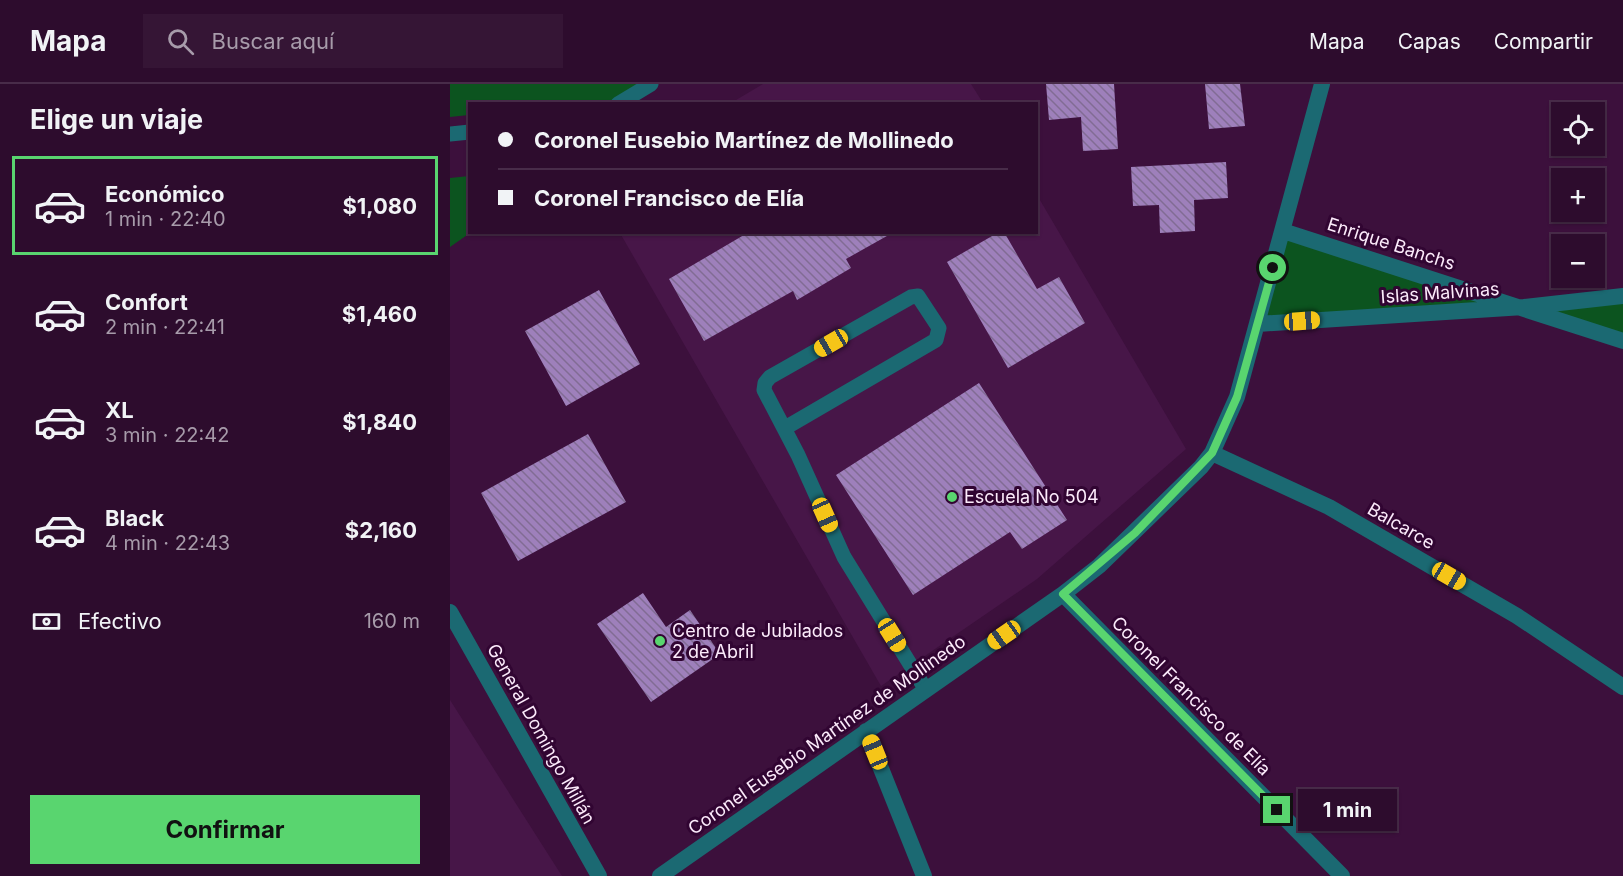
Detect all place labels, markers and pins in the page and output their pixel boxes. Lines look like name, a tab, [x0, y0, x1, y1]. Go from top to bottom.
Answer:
place label: Escuela No 504	[964, 486, 1099, 507]
marker: Escuela No 504	[945, 490, 959, 504]
place label: Centro de Jubilados 2 de Abril	[672, 620, 843, 662]
marker: Centro de Jubilados 2 de Abril	[653, 634, 667, 648]

